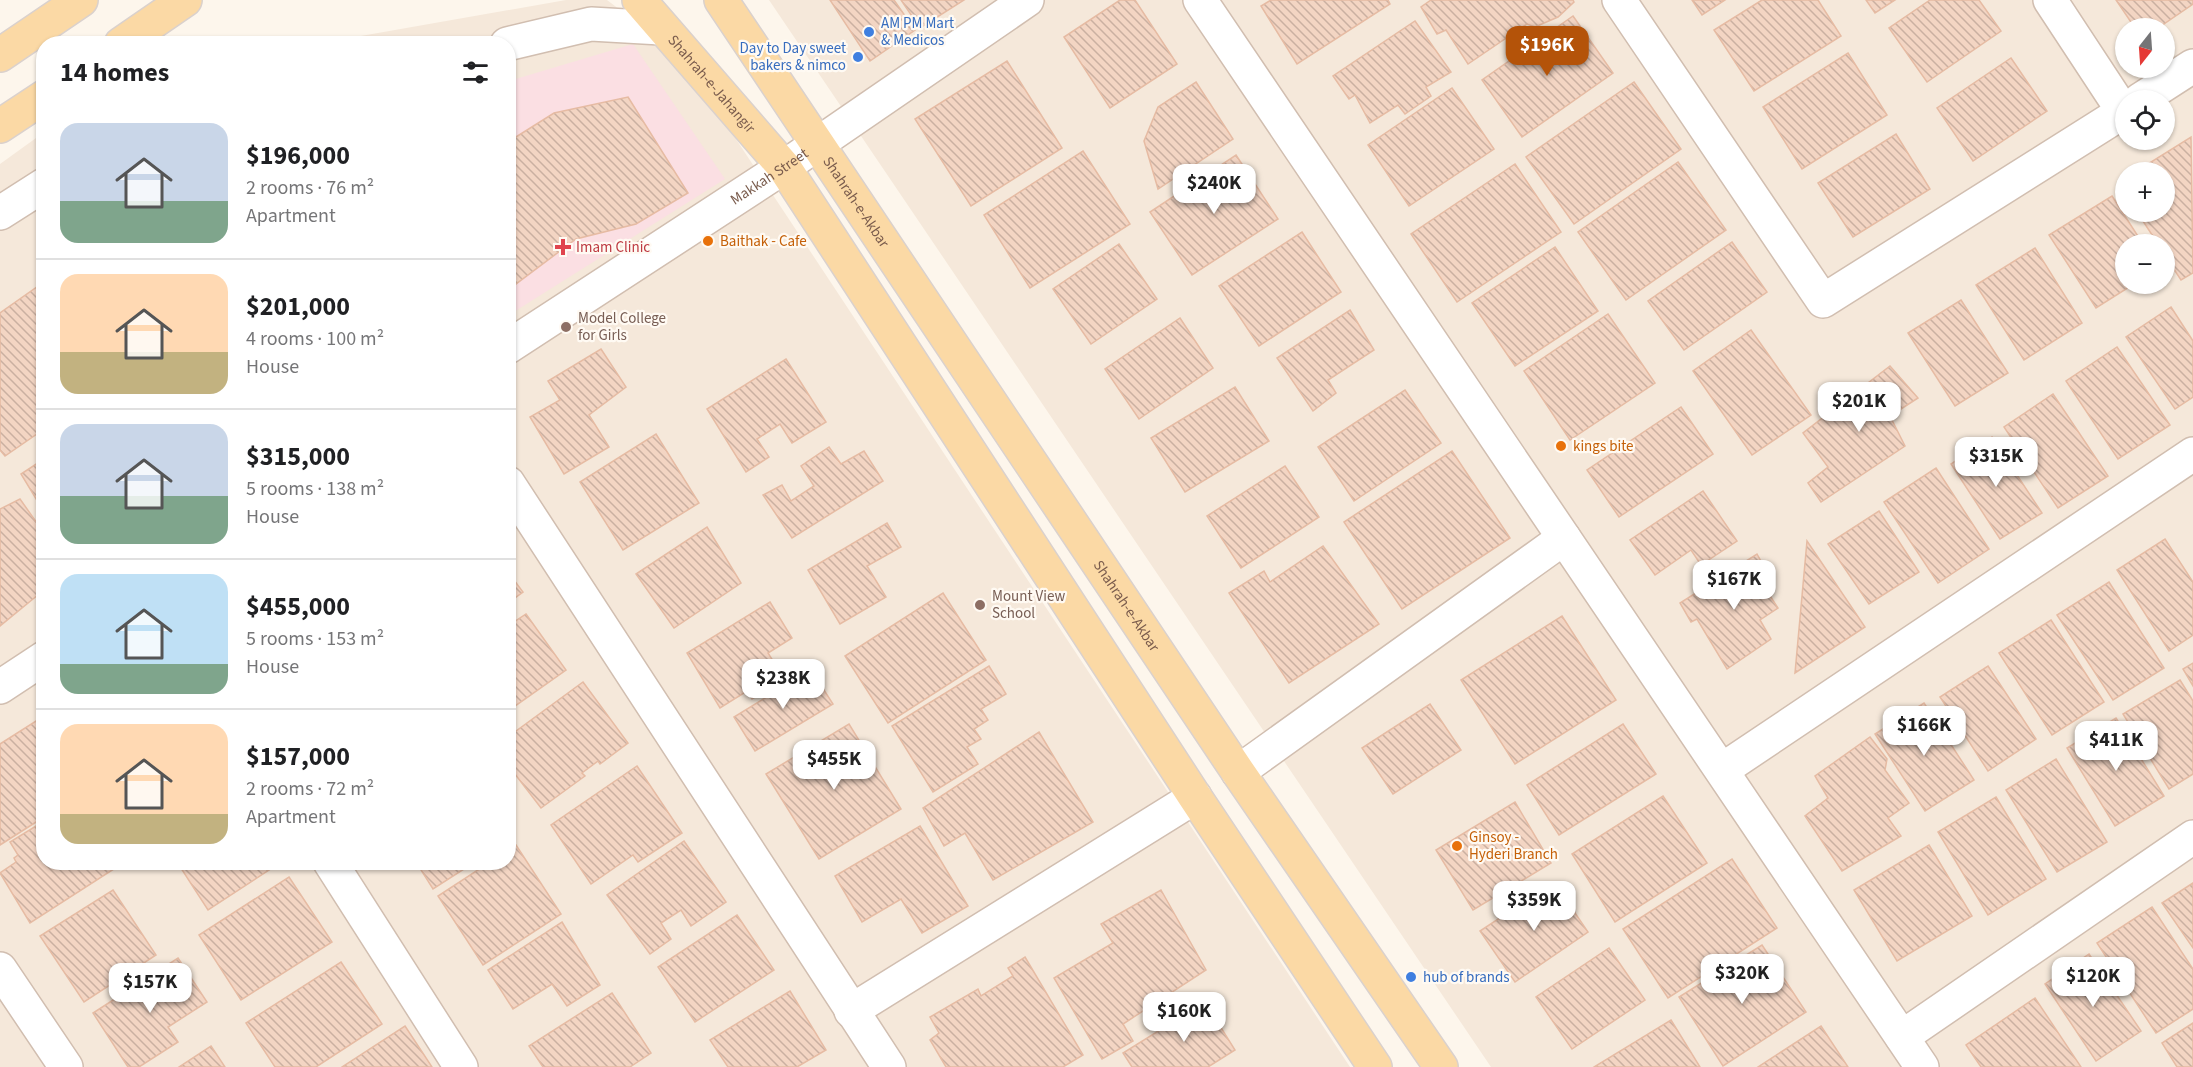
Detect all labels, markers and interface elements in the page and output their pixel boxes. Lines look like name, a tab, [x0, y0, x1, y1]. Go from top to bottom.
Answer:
place label: AM PM Mart & Medicos	[881, 13, 954, 51]
north arrow	[2115, 18, 2175, 78]
map controls	[2115, 18, 2175, 294]
marker: AM PM Mart & Medicos	[862, 25, 876, 39]
pin: $196K	[1505, 26, 1589, 77]
street label: Shahrah-e-Jahangir	[663, 30, 761, 139]
text: $196K	[1520, 31, 1574, 59]
place label: Day to Day sweet bakers & nimco	[740, 38, 846, 76]
marker: Day to Day sweet bakers & nimco	[851, 50, 865, 64]
text: 14 homes	[60, 54, 169, 91]
icon: filters	[459, 56, 492, 89]
button: locate	[2115, 90, 2175, 150]
text: $196,000	[246, 137, 350, 174]
street label: Makkah Street	[726, 143, 813, 210]
icon: home	[108, 147, 180, 219]
street label: Shahrah-e-Akbar	[818, 152, 894, 253]
button: +	[2115, 162, 2175, 222]
pin: $240K	[1172, 164, 1256, 215]
text: $240K	[1187, 169, 1241, 197]
text: 2 rooms · 76 m²	[246, 174, 374, 202]
text: Apartment	[246, 202, 336, 230]
place label: Baithak - Cafe	[720, 231, 807, 252]
marker: Baithak - Cafe	[701, 234, 715, 248]
button: −	[2115, 234, 2175, 294]
place label: Imam Clinic	[576, 237, 650, 258]
marker: Imam Clinic	[554, 238, 572, 256]
text: $201,000	[246, 288, 350, 325]
icon: home	[108, 298, 180, 370]
place label: Model College for Girls	[578, 308, 666, 346]
marker: Model College for Girls	[559, 320, 573, 334]
text: 4 rooms · 100 m²	[246, 325, 384, 353]
text: House	[246, 353, 299, 381]
pin: $201K	[1817, 382, 1901, 433]
text: $201K	[1832, 387, 1886, 415]
place label: kings bite	[1573, 436, 1633, 457]
pin: $315K	[1954, 437, 2038, 488]
text: $315,000	[246, 438, 350, 475]
marker: kings bite	[1554, 439, 1568, 453]
text: $315K	[1969, 442, 2023, 470]
icon: home	[108, 448, 180, 520]
text: 5 rooms · 138 m²	[246, 475, 384, 503]
text: House	[246, 503, 299, 531]
street label: Shahrah-e-Akbar	[1088, 556, 1165, 656]
pin: $167K	[1692, 560, 1776, 611]
text: $167K	[1707, 565, 1761, 593]
place label: Mount View School	[992, 586, 1065, 624]
text: $455,000	[246, 588, 350, 625]
icon: home	[108, 598, 180, 670]
marker: Mount View School	[973, 598, 987, 612]
text: 5 rooms · 153 m²	[246, 625, 384, 653]
text: House	[246, 653, 299, 681]
pin: $238K	[741, 659, 825, 710]
text: $238K	[756, 664, 810, 692]
pin: $166K	[1882, 706, 1966, 757]
text: $166K	[1897, 711, 1951, 739]
pin: $411K	[2074, 721, 2158, 772]
text: $411K	[2089, 726, 2143, 754]
text: $157,000	[246, 738, 350, 775]
pin: $455K	[792, 740, 876, 791]
text: $455K	[807, 745, 861, 773]
icon: home	[108, 748, 180, 820]
text: 2 rooms · 72 m²	[246, 775, 374, 803]
text: Apartment	[246, 803, 336, 831]
place label: Ginsoy - Hyderi Branch	[1469, 827, 1558, 865]
marker: Ginsoy - Hyderi Branch	[1450, 839, 1464, 853]
pin: $359K	[1492, 881, 1576, 932]
text: $359K	[1507, 886, 1561, 914]
pin: $320K	[1700, 954, 1784, 1005]
pin: $120K	[2051, 957, 2135, 1008]
text: $320K	[1715, 959, 1769, 987]
text: $120K	[2066, 962, 2120, 990]
pin: $157K	[108, 963, 192, 1014]
place label: hub of brands	[1423, 967, 1510, 988]
text: $157K	[123, 968, 177, 996]
marker: hub of brands	[1404, 970, 1418, 984]
pin: $160K	[1142, 992, 1226, 1043]
text: $160K	[1157, 997, 1211, 1025]

